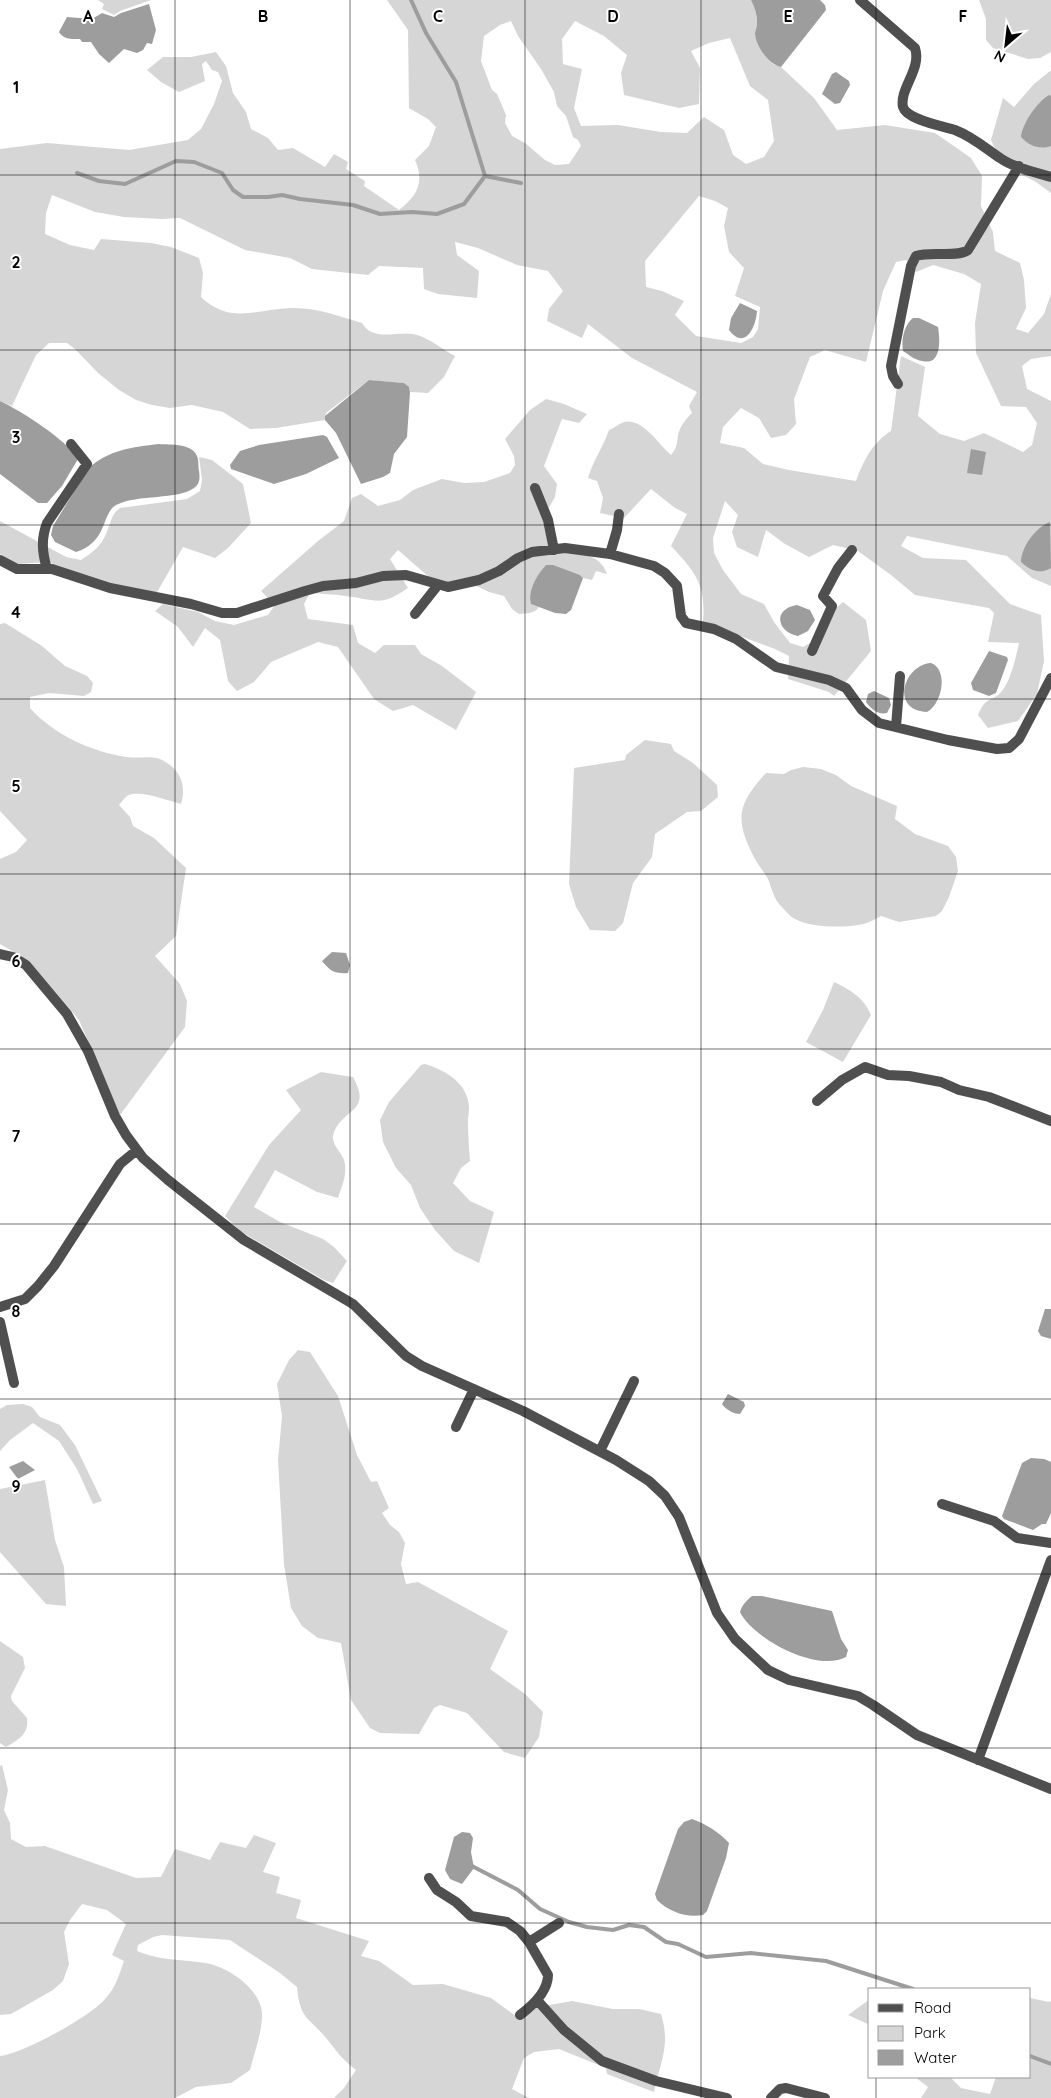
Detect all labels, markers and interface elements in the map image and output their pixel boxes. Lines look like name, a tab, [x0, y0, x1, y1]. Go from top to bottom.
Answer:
text: A	[83, 6, 94, 26]
text: B	[258, 6, 268, 26]
text: C	[433, 6, 443, 26]
text: D	[607, 6, 619, 26]
text: E	[783, 6, 793, 26]
text: F	[959, 6, 968, 26]
north arrow	[981, 20, 1031, 70]
text: N	[991, 46, 1009, 67]
text: 1	[13, 77, 19, 97]
text: 2	[11, 252, 21, 272]
text: 3	[12, 427, 20, 447]
text: 4	[11, 602, 21, 622]
text: 5	[11, 776, 21, 796]
text: 6	[12, 951, 21, 971]
text: 7	[12, 1126, 21, 1146]
text: 8	[12, 1301, 21, 1321]
text: 9	[11, 1476, 21, 1496]
legend	[868, 1988, 1031, 2078]
text: Road	[914, 1998, 951, 2017]
text: Park	[914, 2023, 946, 2042]
text: Water	[914, 2048, 957, 2067]

